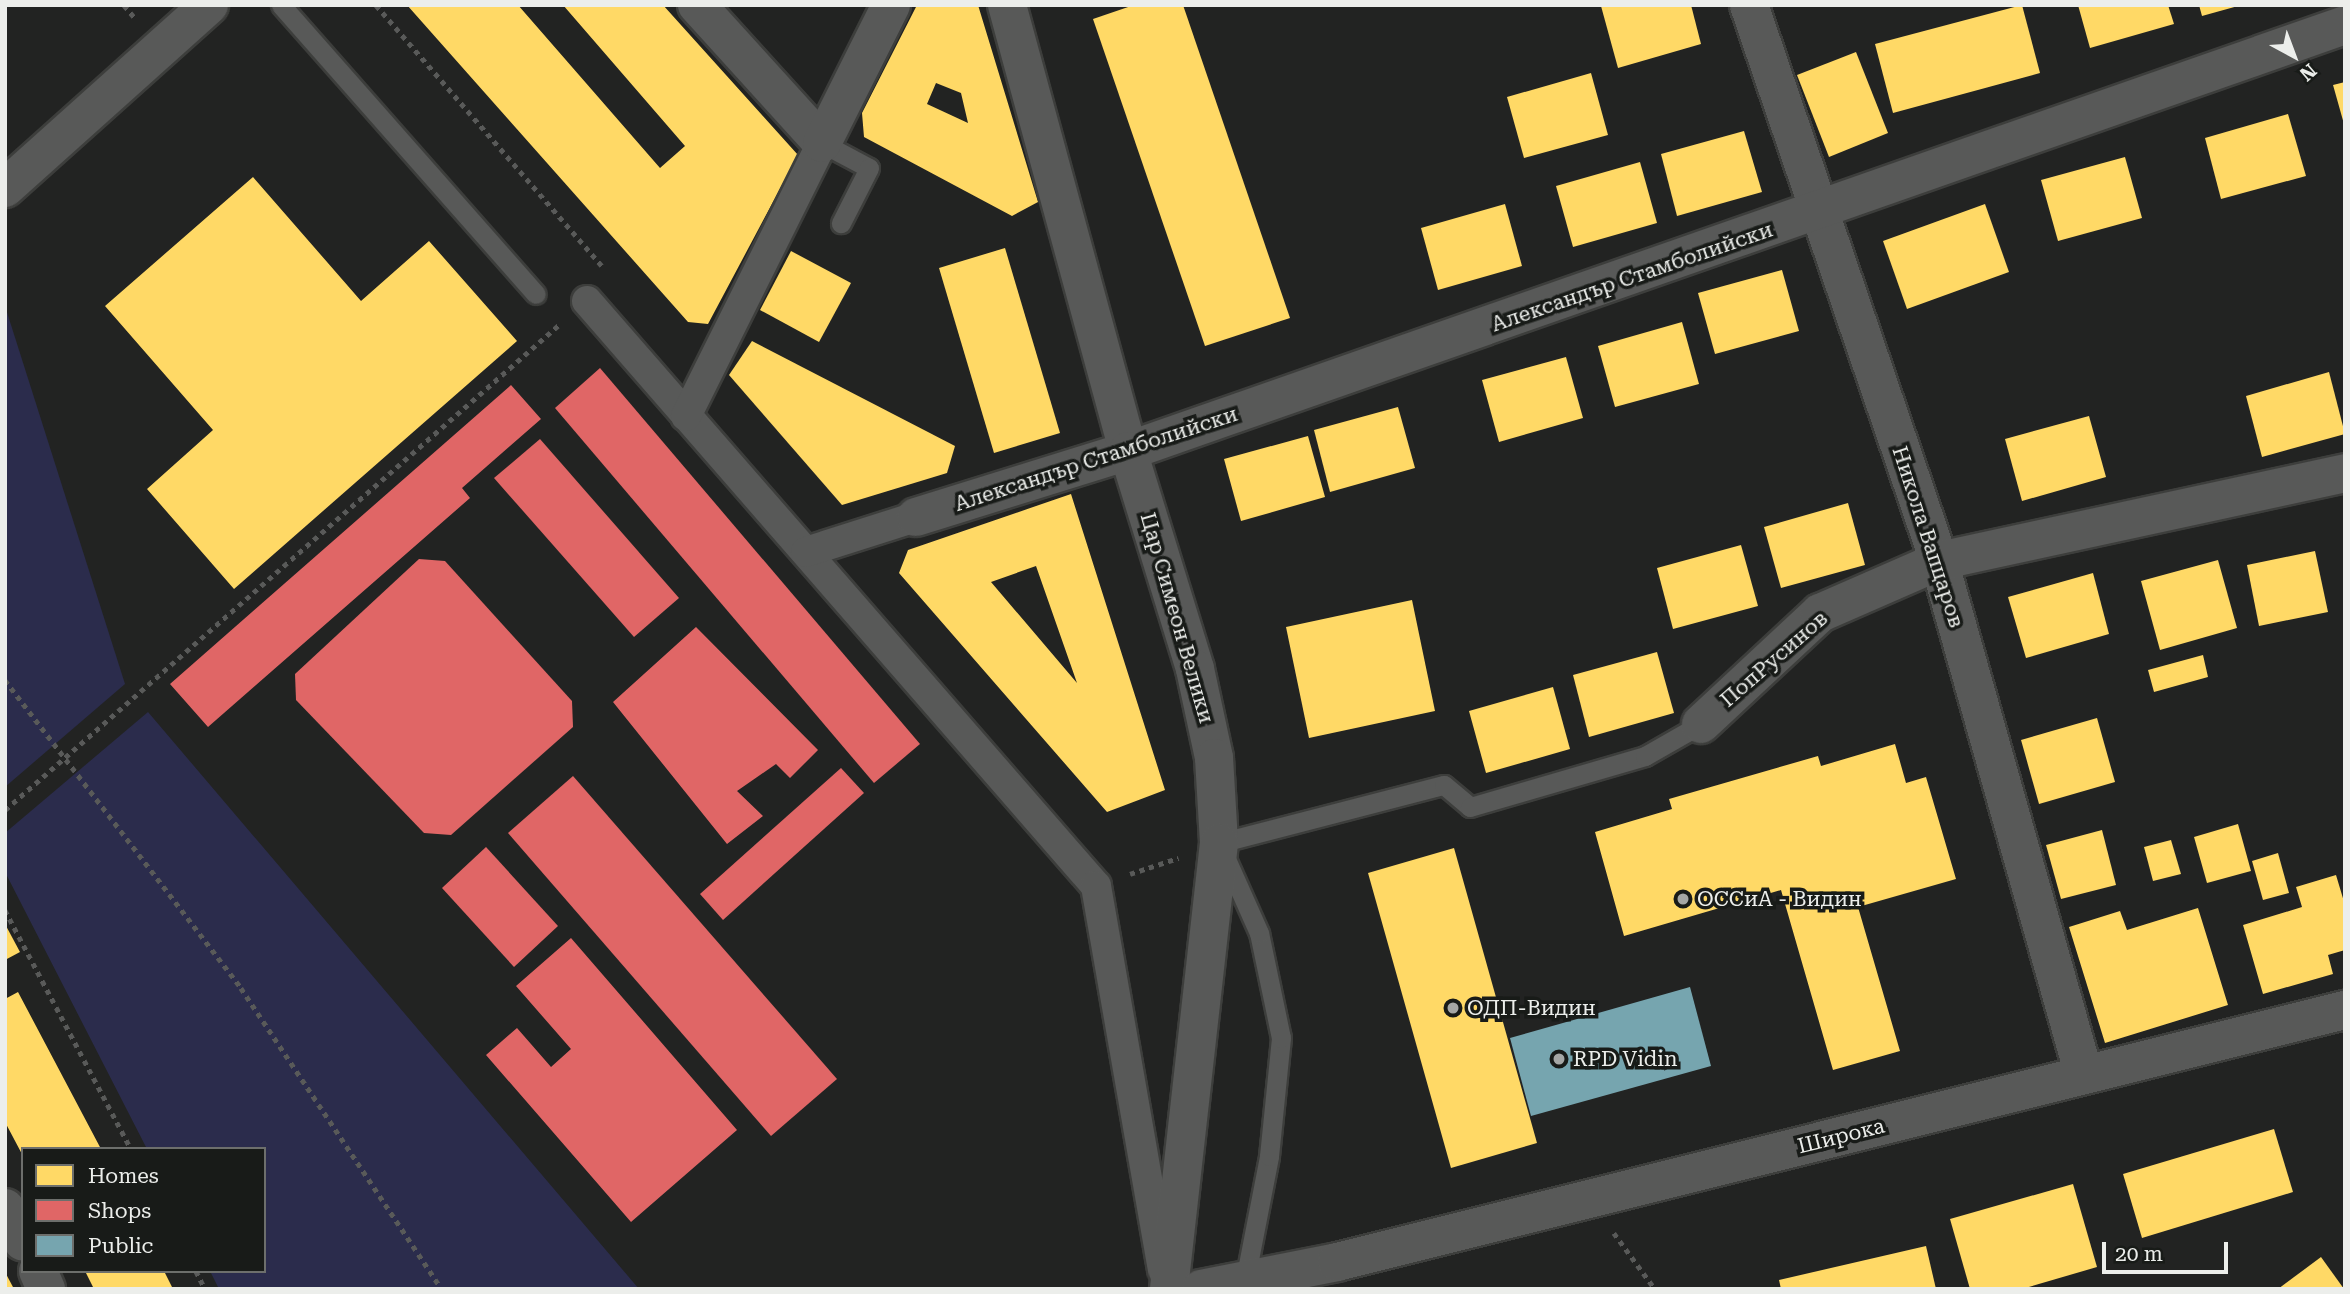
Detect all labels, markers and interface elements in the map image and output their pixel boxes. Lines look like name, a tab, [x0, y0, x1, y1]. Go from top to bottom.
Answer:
north arrow	[2259, 21, 2329, 91]
text: N	[2295, 59, 2321, 86]
street label: Александър Стамболийски	[1488, 217, 1776, 337]
street label: Александър Стамболийски	[951, 401, 1241, 517]
street label: Никола Вапцаров	[1887, 443, 1969, 631]
street label: Цар Симеон Велики	[1135, 510, 1219, 726]
street label: ПопРусинов	[1715, 606, 1833, 712]
place label: ОССиА - Видин	[1697, 886, 1862, 912]
marker: ОССиА - Видин	[1675, 891, 1691, 907]
place label: ОДП-Видин	[1467, 995, 1596, 1021]
marker: ОДП-Видин	[1445, 1000, 1461, 1016]
place label: RPD Vidin	[1573, 1046, 1678, 1072]
marker: RPD Vidin	[1551, 1051, 1567, 1067]
street label: Широка	[1795, 1113, 1887, 1159]
legend	[21, 1147, 266, 1273]
text: Homes	[88, 1164, 159, 1188]
text: Shops	[88, 1199, 151, 1223]
scale bar	[2105, 1228, 2231, 1272]
text: Public	[88, 1234, 153, 1258]
text: 20 m	[2115, 1242, 2163, 1266]

